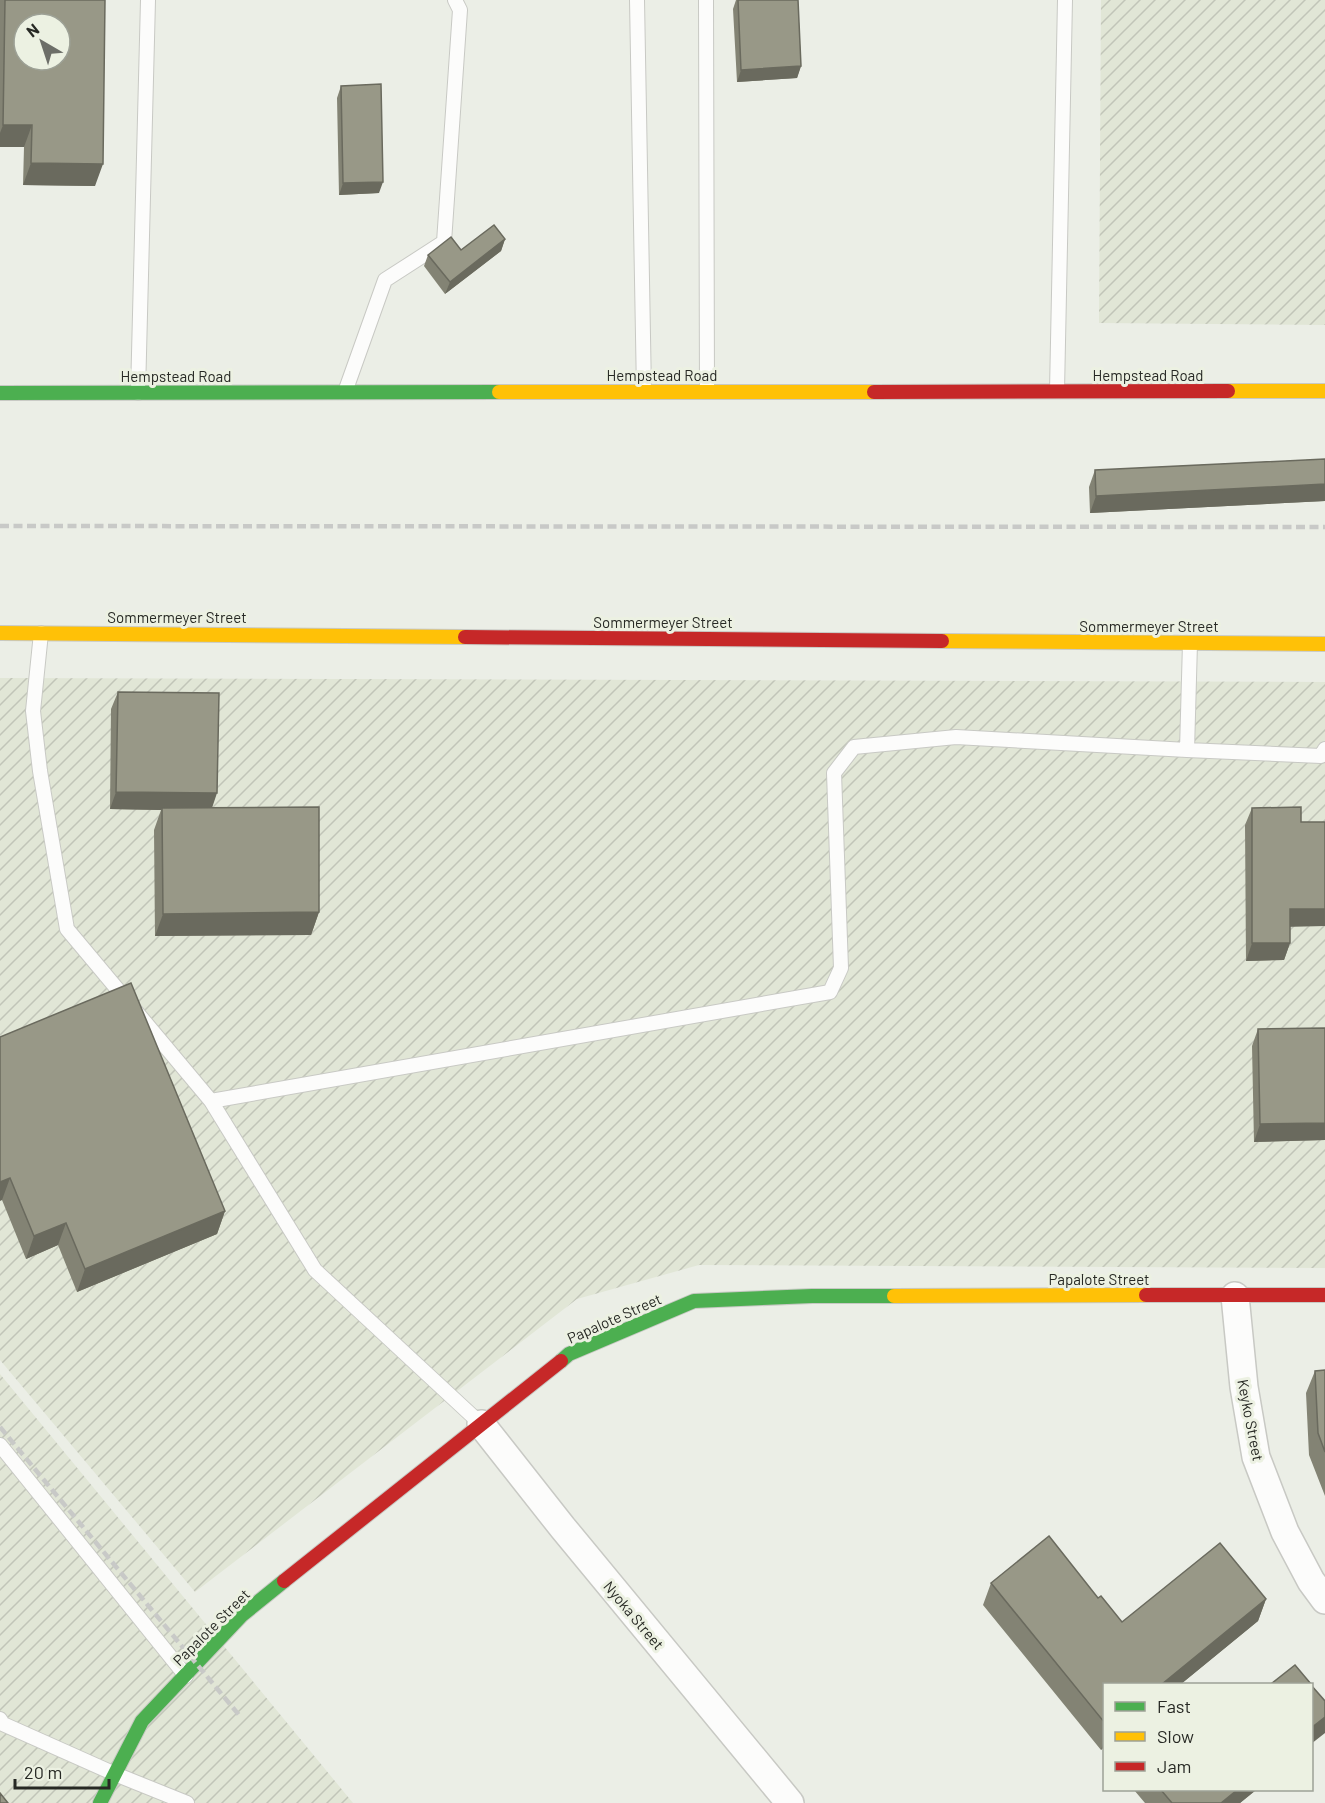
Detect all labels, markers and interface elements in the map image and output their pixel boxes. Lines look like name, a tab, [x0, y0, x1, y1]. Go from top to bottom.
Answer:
north arrow	[12, 12, 72, 72]
text: N	[22, 19, 42, 41]
street label: Hempstead Road	[607, 366, 717, 384]
street label: Hempstead Road	[1093, 366, 1203, 384]
street label: Hempstead Road	[121, 367, 231, 385]
street label: Sommermeyer Street	[107, 608, 247, 626]
street label: Sommermeyer Street	[593, 613, 733, 631]
street label: Sommermeyer Street	[1079, 617, 1219, 635]
street label: Papalote Street	[1048, 1270, 1150, 1288]
street label: Papalote Street	[564, 1289, 664, 1347]
street label: Keyko Street	[1234, 1378, 1268, 1462]
street label: Nyoka Street	[600, 1577, 668, 1653]
street label: Papalote Street	[169, 1585, 253, 1669]
legend	[1103, 1683, 1313, 1791]
text: Fast	[1157, 1695, 1191, 1717]
text: Slow	[1157, 1725, 1194, 1747]
scale bar	[15, 1752, 110, 1790]
text: Jam	[1157, 1755, 1191, 1777]
text: 20 m	[24, 1761, 62, 1783]

